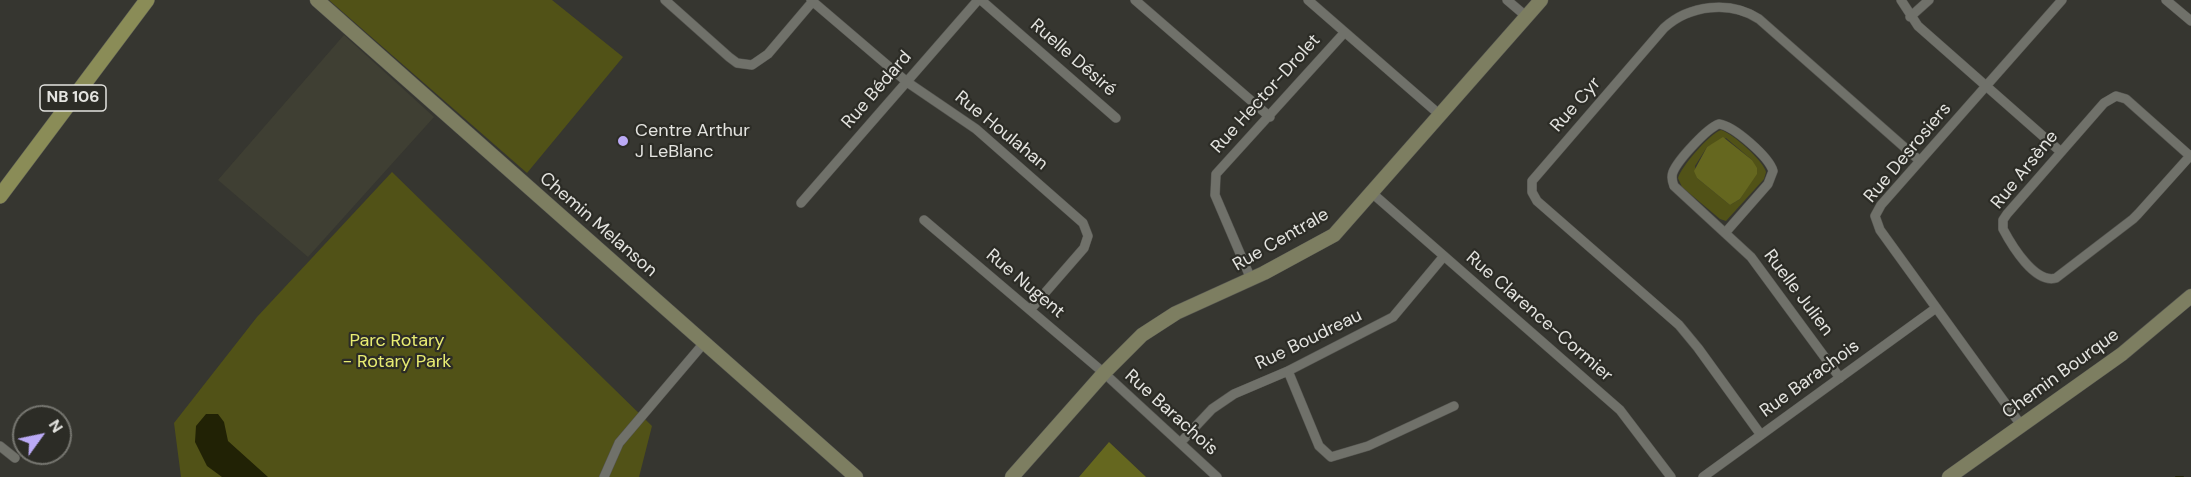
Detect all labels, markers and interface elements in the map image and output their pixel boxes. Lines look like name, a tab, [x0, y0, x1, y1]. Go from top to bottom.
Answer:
street label: Ruelle Désiré	[1026, 15, 1120, 101]
street label: Rue Hector-Drolet	[1207, 30, 1325, 158]
street label: Rue Bédard	[837, 47, 917, 133]
street label: Rue Cyr	[1546, 73, 1606, 137]
road number: NB 106	[40, 85, 106, 111]
street label: Rue Houlahan	[950, 87, 1052, 175]
street label: Rue Desrosiers	[1860, 99, 1956, 207]
place label: Centre Arthur J LeBlanc	[635, 120, 750, 162]
street label: Rue Arsène	[1987, 127, 2063, 213]
marker: Centre Arthur J LeBlanc	[616, 134, 630, 148]
street label: Chemin Melanson	[535, 168, 661, 282]
street label: Rue Centrale	[1229, 204, 1333, 276]
street label: Rue Nugent	[981, 245, 1069, 323]
street label: Ruelle Julien	[1759, 246, 1837, 340]
street label: Rue Clarence-Cormier	[1461, 247, 1617, 387]
street label: Rue Boudreau	[1252, 305, 1366, 375]
street label: Chemin Bourque	[1998, 324, 2124, 424]
park label: Parc Rotary - Rotary Park	[343, 330, 451, 372]
street label: Rue Barachois	[1756, 336, 1864, 422]
street label: Rue Barachois	[1120, 366, 1222, 460]
north arrow	[12, 405, 72, 465]
text: N	[44, 415, 68, 437]

